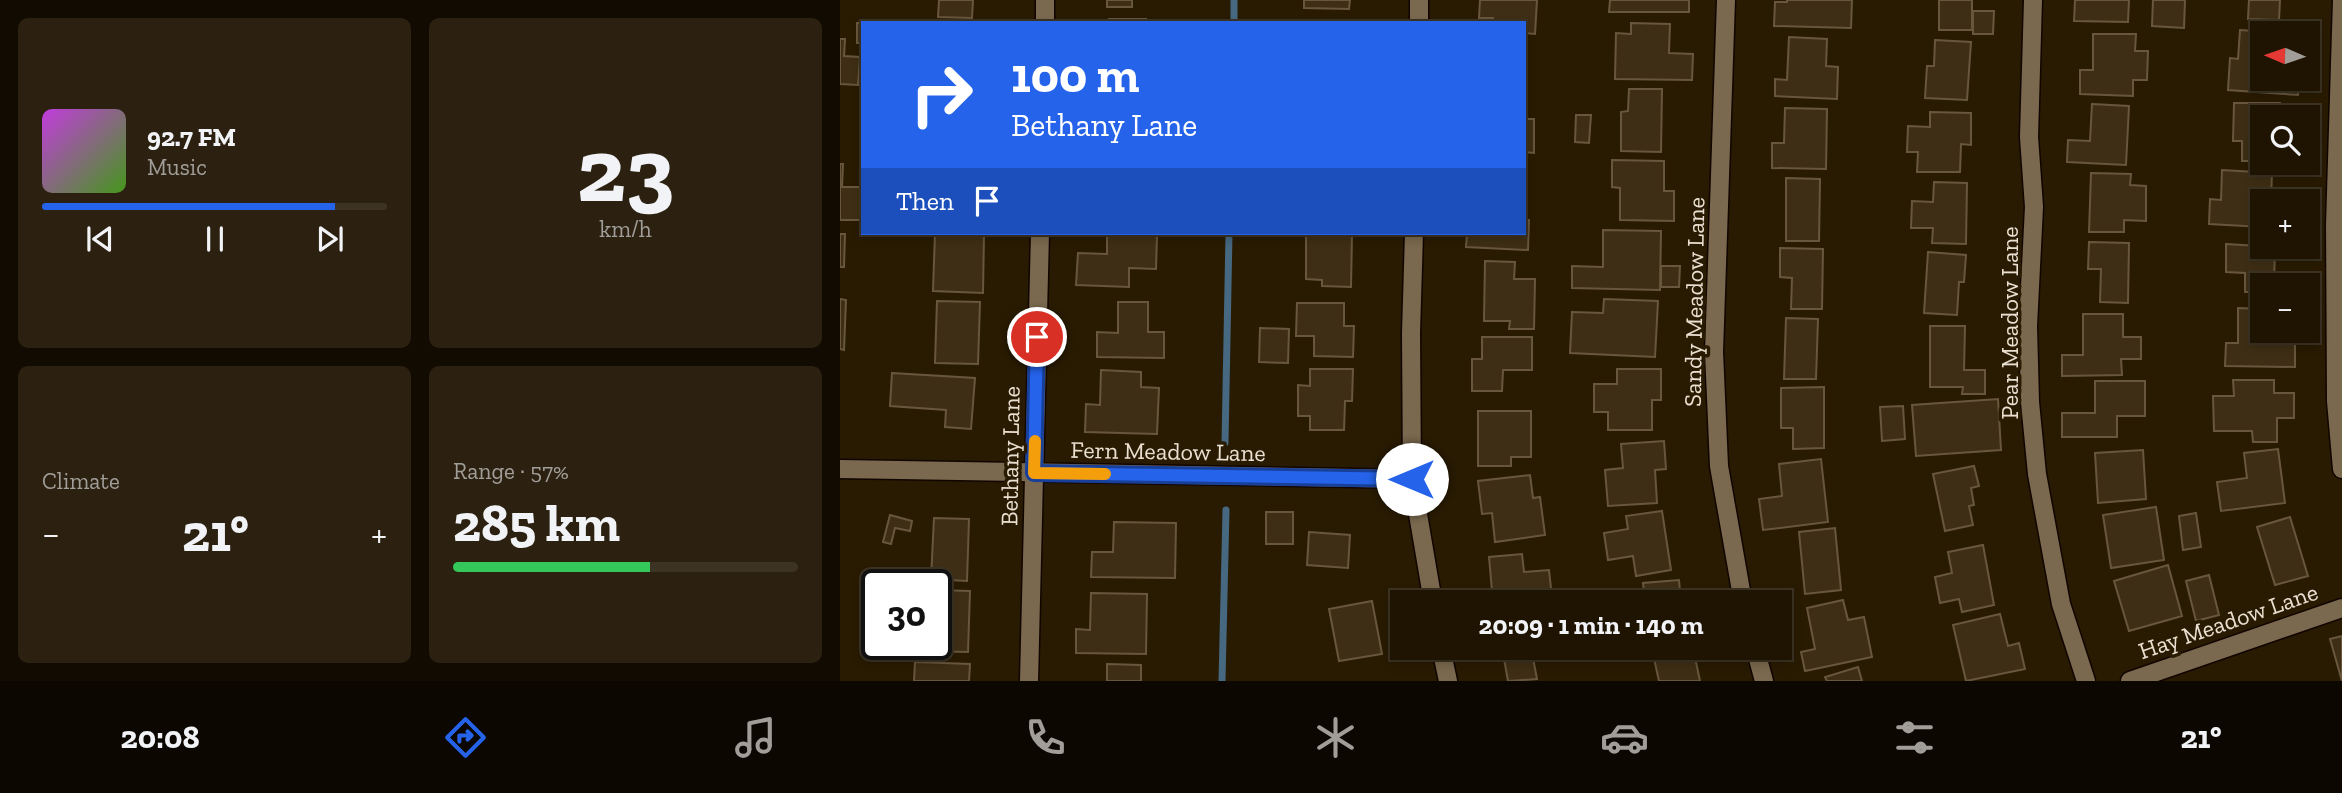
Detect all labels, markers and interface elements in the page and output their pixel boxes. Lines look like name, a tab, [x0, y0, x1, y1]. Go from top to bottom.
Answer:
north arrow	[2250, 21, 2320, 91]
map controls	[2250, 21, 2320, 343]
text: 100 m	[1011, 46, 1139, 105]
icon: right	[896, 49, 987, 140]
button: search	[2250, 105, 2320, 175]
text: Bethany Lane	[1011, 106, 1197, 144]
text: 23	[577, 115, 674, 224]
text: 92.7 FM	[147, 121, 236, 153]
text: Music	[147, 153, 207, 181]
icon: arrive	[968, 182, 1006, 220]
text: Then	[896, 185, 954, 217]
button: +	[2250, 189, 2320, 259]
street label: Sandy Meadow Lane	[1678, 197, 1710, 407]
text: km/h	[599, 215, 652, 243]
icon: previous	[81, 220, 119, 258]
icon: pause	[196, 220, 234, 258]
icon: next	[311, 220, 349, 258]
street label: Pear Meadow Lane	[1995, 227, 2024, 419]
button: −	[2250, 273, 2320, 343]
pin	[1007, 307, 1067, 367]
icon: arrive	[1018, 318, 1056, 356]
street label: Bethany Lane	[994, 386, 1026, 526]
street label: Fern Meadow Lane	[1070, 435, 1266, 467]
position arrow	[1375, 442, 1449, 516]
text: Range · 57%	[453, 457, 569, 485]
text: Climate	[42, 467, 120, 495]
text: 285 km	[453, 492, 620, 554]
text: 21°	[182, 502, 249, 564]
text: −	[42, 511, 60, 557]
text: +	[371, 511, 387, 557]
speed limit sign: 30	[861, 569, 952, 660]
street label: Hay Meadow Lane	[2134, 577, 2322, 665]
text: 20:09 · 1 min · 140 m	[1479, 609, 1703, 641]
icon: directions	[441, 713, 490, 762]
icon: music	[731, 713, 780, 762]
icon: phone	[1021, 713, 1070, 762]
icon: climate	[1311, 713, 1360, 762]
icon: car	[1600, 713, 1649, 762]
icon: filters	[1890, 713, 1939, 762]
text: 20:08	[120, 718, 200, 756]
text: 21°	[2180, 718, 2222, 756]

